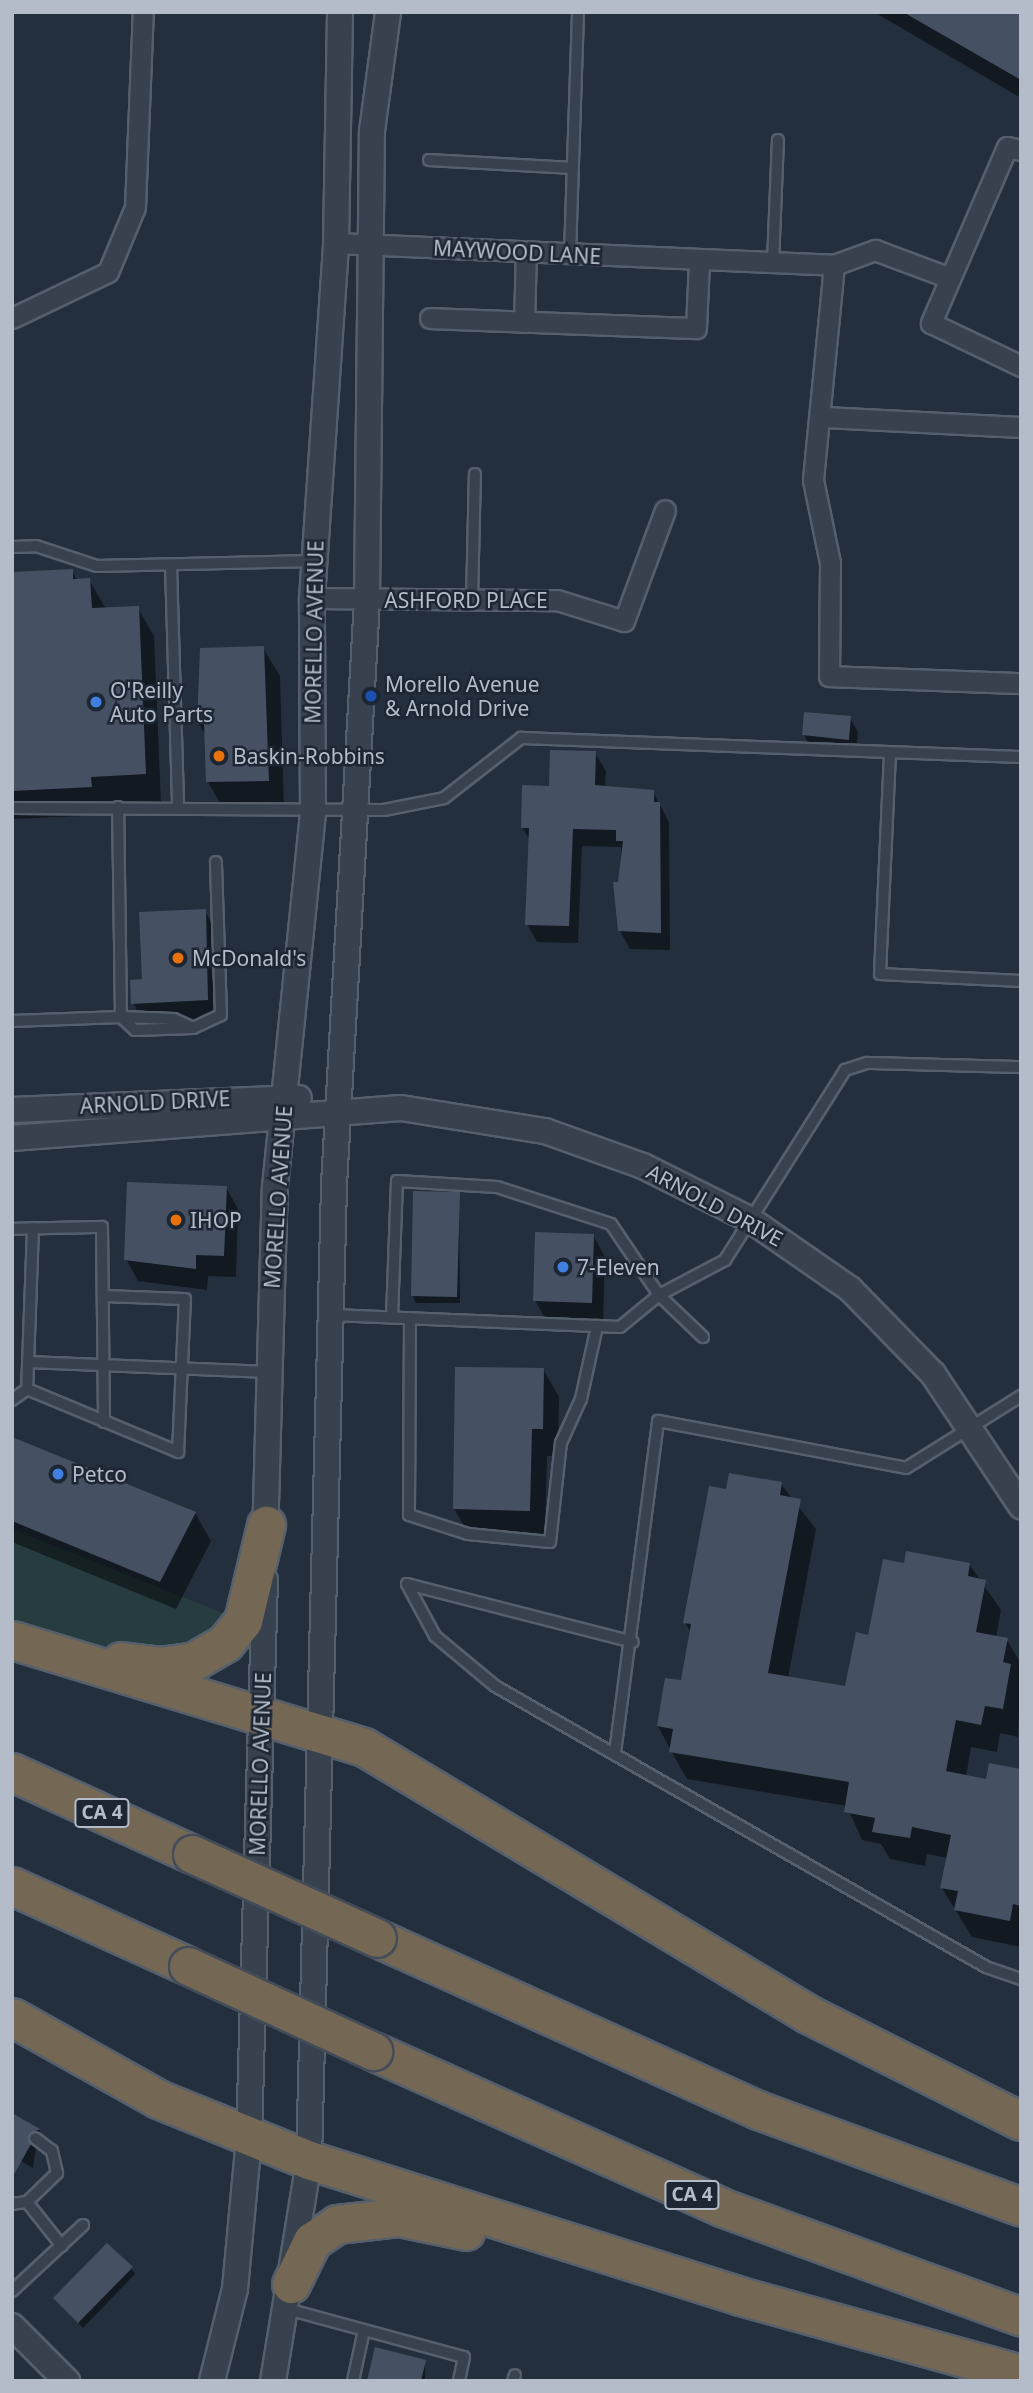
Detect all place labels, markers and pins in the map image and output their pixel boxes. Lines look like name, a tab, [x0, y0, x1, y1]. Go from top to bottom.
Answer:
place label: Morello Avenue & Arnold Drive	[385, 671, 540, 721]
place label: O'Reilly Auto Parts	[110, 677, 213, 727]
marker: Morello Avenue & Arnold Drive	[363, 688, 379, 704]
marker: O'Reilly Auto Parts	[88, 694, 104, 710]
place label: Baskin-Robbins	[233, 743, 385, 769]
marker: Baskin-Robbins	[211, 748, 227, 764]
place label: McDonald's	[192, 945, 306, 971]
marker: McDonald's	[170, 950, 186, 966]
place label: IHOP	[190, 1207, 242, 1233]
marker: IHOP	[168, 1212, 184, 1228]
place label: 7-Eleven	[577, 1254, 660, 1280]
marker: 7-Eleven	[555, 1259, 571, 1275]
place label: Petco	[72, 1461, 127, 1487]
marker: Petco	[50, 1466, 66, 1482]

